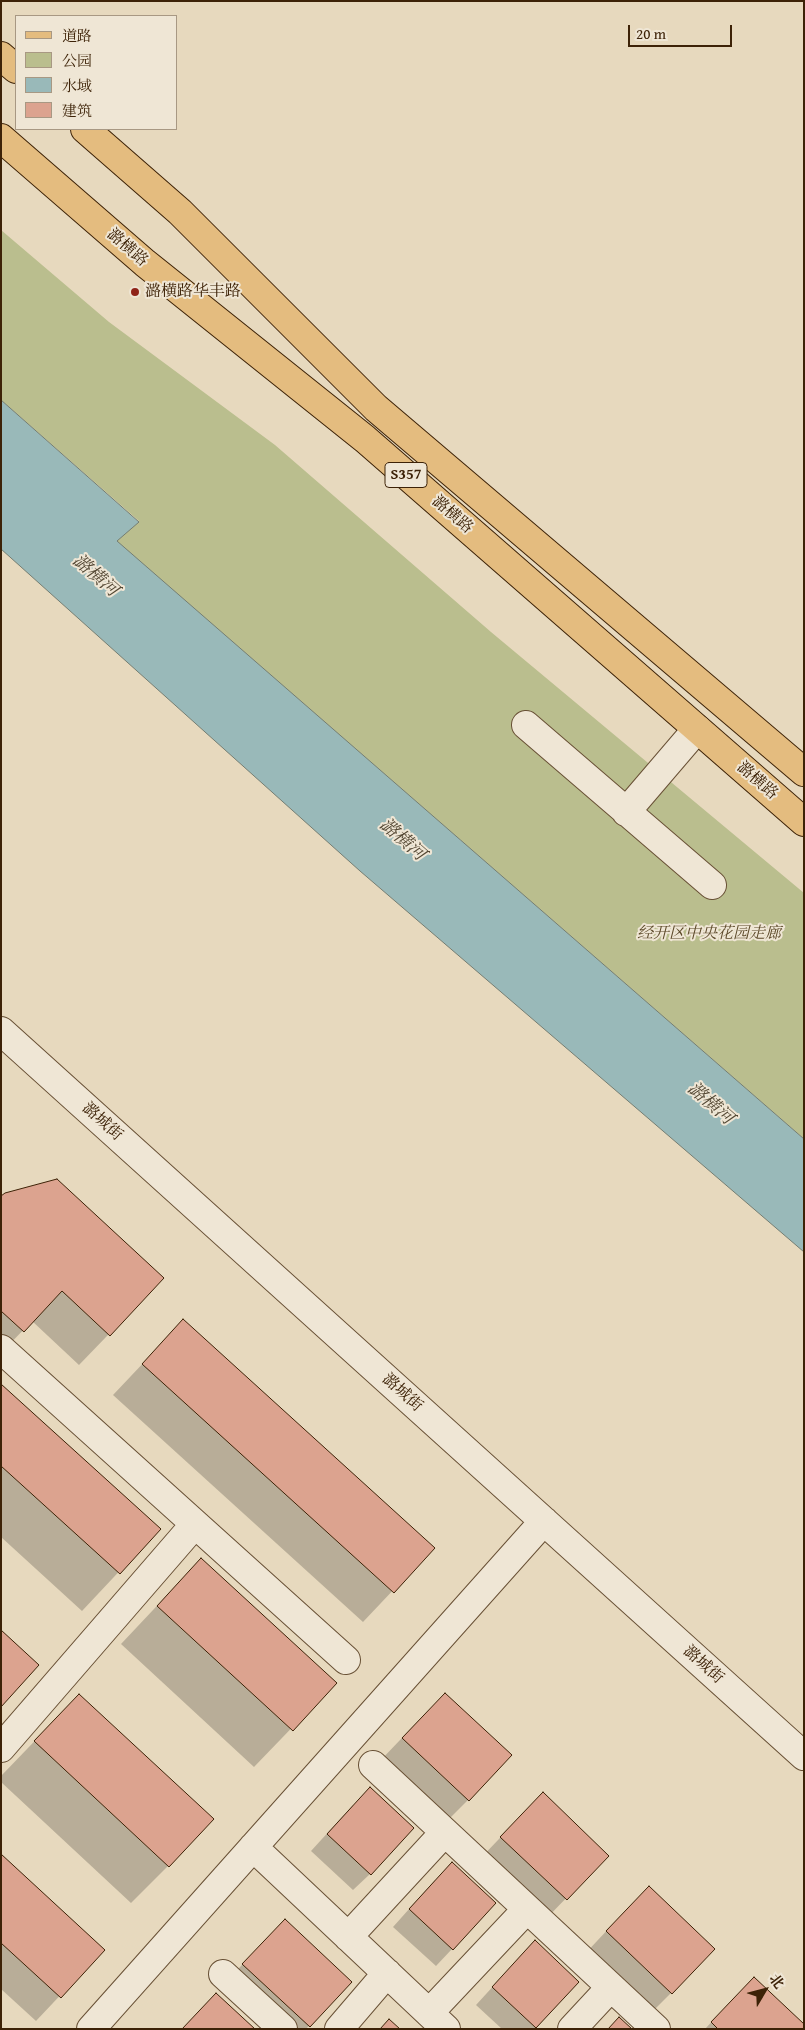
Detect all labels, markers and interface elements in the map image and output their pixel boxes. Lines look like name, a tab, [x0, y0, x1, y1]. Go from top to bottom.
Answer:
legend	[15, 15, 178, 130]
scale bar	[630, 15, 734, 47]
text: 20 m	[636, 23, 666, 44]
text: 道路	[62, 25, 92, 46]
text: 公园	[62, 50, 92, 71]
text: 水域	[62, 75, 92, 96]
text: 建筑	[62, 100, 92, 121]
street label: 潞横路	[103, 225, 151, 271]
place label: 潞横路华丰路	[145, 282, 241, 302]
marker: 潞横路华丰路	[129, 286, 141, 298]
road number: S357	[385, 462, 427, 488]
street label: 潞横路	[428, 492, 476, 538]
water label: 潞横河	[68, 550, 122, 602]
street label: 潞横路	[733, 758, 781, 804]
water label: 潞横河	[375, 814, 429, 866]
park label: 经开区中央花园走廊	[637, 924, 781, 944]
water label: 潞横河	[683, 1078, 737, 1130]
street label: 潞城街	[78, 1099, 126, 1145]
street label: 潞城街	[378, 1370, 426, 1416]
street label: 潞城街	[679, 1642, 727, 1688]
north arrow	[740, 1965, 790, 2015]
text: 北	[765, 1969, 789, 1993]

